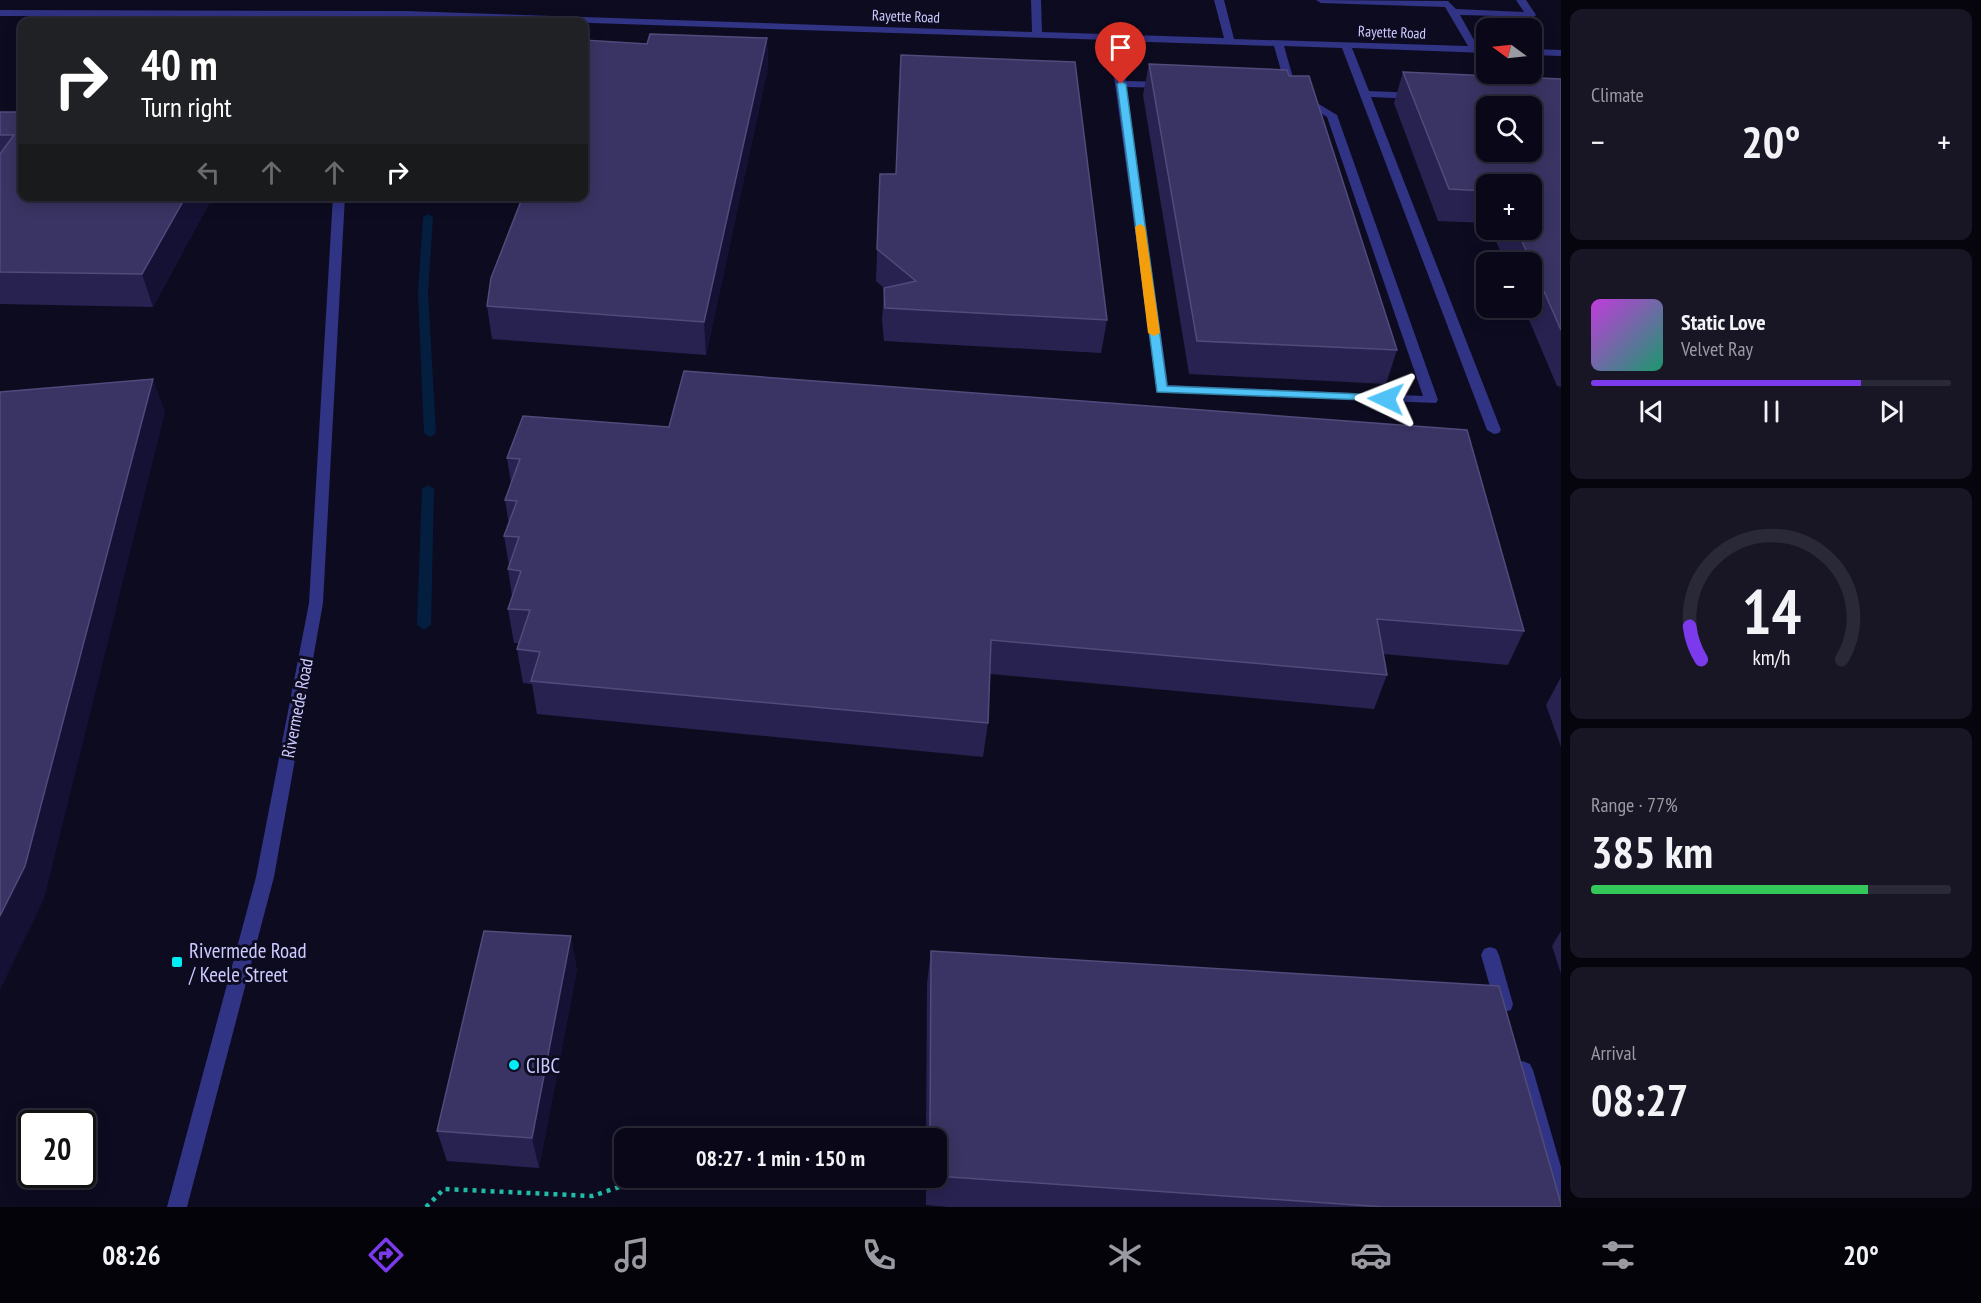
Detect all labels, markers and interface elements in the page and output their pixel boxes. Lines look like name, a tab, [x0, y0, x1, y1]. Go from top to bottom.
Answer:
street label: Rayette Road	[872, 5, 940, 27]
north arrow	[1476, 18, 1542, 84]
map controls	[1476, 18, 1542, 318]
street label: Rayette Road	[1358, 21, 1426, 43]
pin	[1095, 22, 1146, 84]
icon: arrive	[1104, 31, 1137, 64]
text: 40 m	[141, 37, 218, 92]
icon: right	[42, 42, 120, 120]
text: Climate	[1591, 82, 1644, 108]
text: Turn right	[141, 90, 232, 124]
button: search	[1476, 96, 1542, 162]
text: 20°	[1741, 112, 1801, 170]
text: −	[1591, 120, 1605, 163]
text: +	[1937, 120, 1951, 163]
icon: left	[192, 156, 225, 189]
icon: ahead	[255, 156, 288, 189]
icon: ahead	[318, 156, 351, 189]
icon: right	[381, 156, 414, 189]
button: +	[1476, 174, 1542, 240]
button: −	[1476, 252, 1542, 318]
text: Static Love	[1681, 308, 1766, 336]
text: Velvet Ray	[1681, 336, 1753, 362]
position arrow	[1354, 367, 1418, 431]
icon: previous	[1635, 395, 1668, 428]
icon: pause	[1755, 395, 1788, 428]
icon: next	[1875, 395, 1908, 428]
text: 14	[1741, 571, 1801, 652]
text: km/h	[1752, 644, 1790, 672]
street label: Rivermede Road	[276, 656, 318, 760]
text: Range · 77%	[1591, 792, 1678, 818]
text: 385 km	[1591, 822, 1713, 880]
place label: Rivermede Road / Keele Street	[188, 937, 307, 988]
marker: Rivermede Road / Keele Street	[170, 955, 184, 969]
text: Arrival	[1591, 1040, 1636, 1066]
place label: CIBC	[526, 1052, 560, 1079]
marker: CIBC	[507, 1058, 521, 1072]
text: 08:27	[1591, 1070, 1688, 1128]
speed limit sign: 20	[18, 1110, 96, 1188]
text: 08:27 · 1 min · 150 m	[696, 1144, 865, 1172]
icon: directions	[365, 1234, 407, 1276]
icon: music	[611, 1234, 653, 1276]
icon: phone	[858, 1234, 900, 1276]
icon: climate	[1104, 1234, 1146, 1276]
icon: car	[1350, 1234, 1392, 1276]
icon: filters	[1597, 1234, 1639, 1276]
text: 08:26	[102, 1238, 161, 1272]
text: 20°	[1843, 1238, 1879, 1272]

